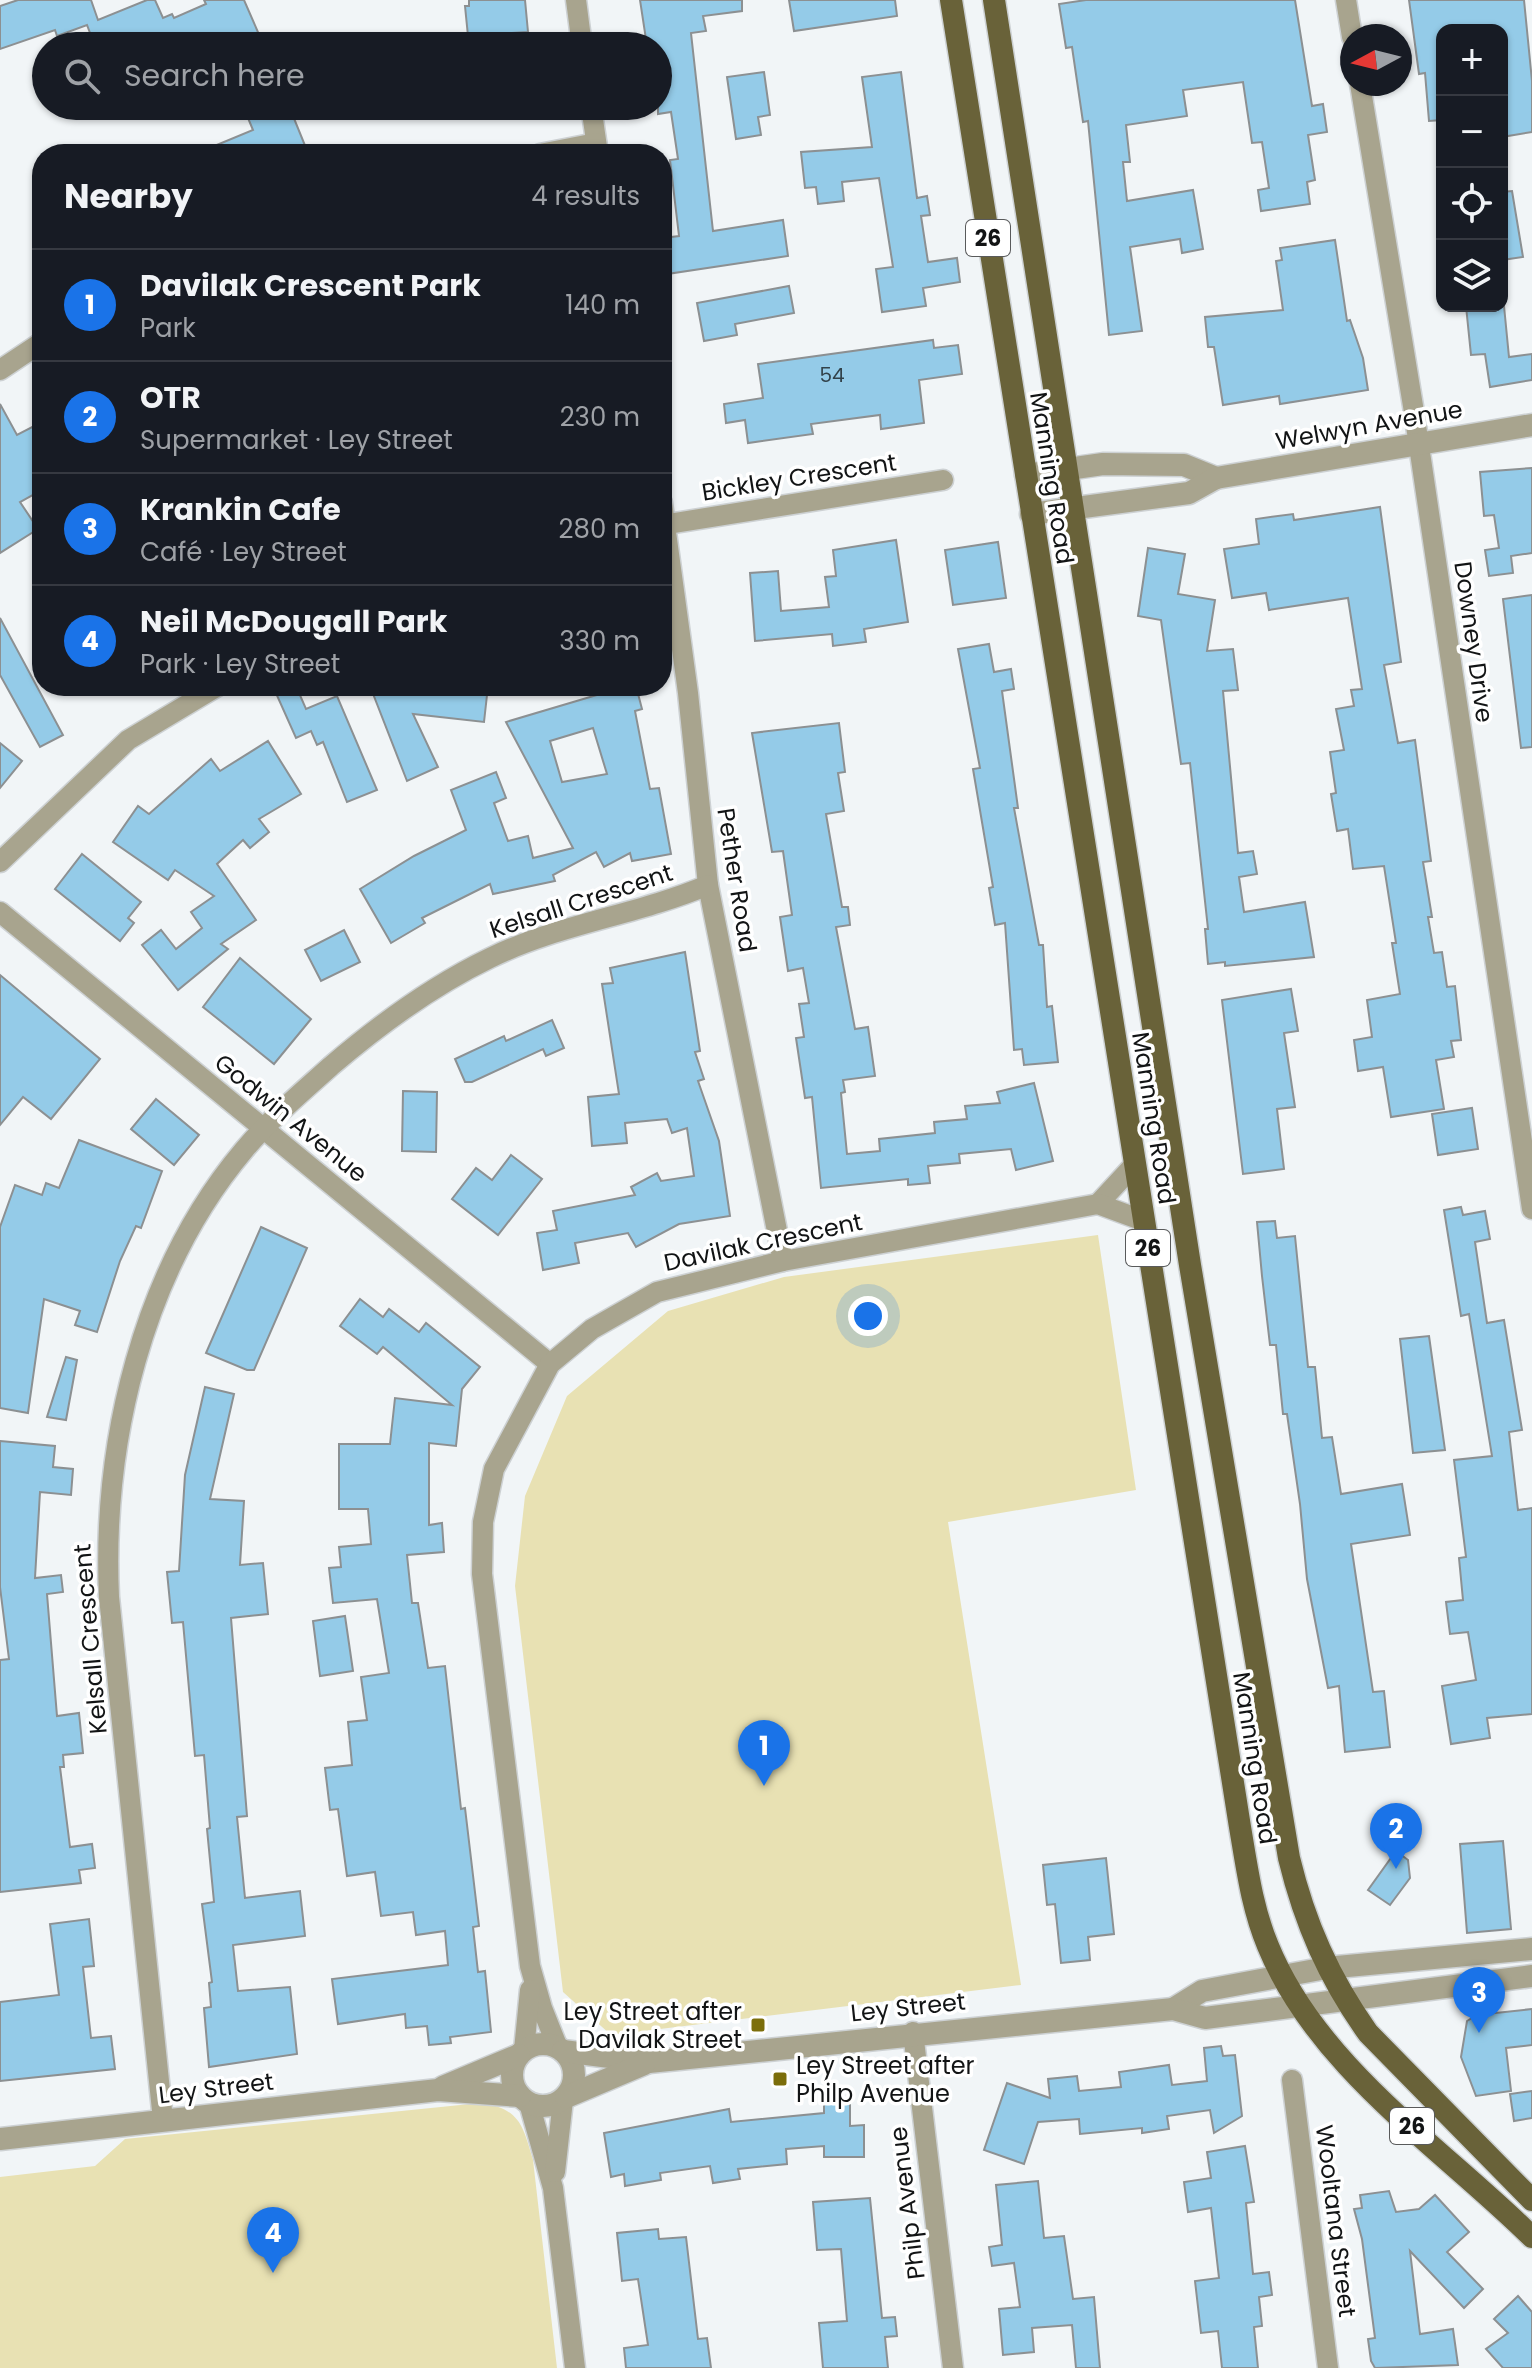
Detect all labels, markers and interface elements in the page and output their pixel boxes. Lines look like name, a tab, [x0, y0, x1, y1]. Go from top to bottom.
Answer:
north arrow	[1340, 24, 1412, 96]
map controls	[1436, 24, 1508, 312]
button: +	[1436, 24, 1508, 96]
search box	[32, 32, 672, 120]
icon: search	[60, 54, 104, 98]
text: Search here	[124, 54, 305, 97]
button: −	[1436, 96, 1508, 168]
button: locate	[1436, 168, 1508, 240]
text: Nearby	[64, 172, 193, 220]
text: 4 results	[531, 178, 640, 214]
road number: 26	[966, 220, 1010, 256]
button: layers	[1436, 240, 1508, 312]
text: Davilak Crescent Park	[140, 264, 481, 307]
text: 1	[85, 287, 95, 323]
text: 140 m	[565, 287, 640, 323]
text: Park	[140, 310, 196, 346]
house number: 54	[819, 361, 845, 389]
text: OTR	[140, 376, 201, 419]
street label: Manning Road	[1022, 390, 1082, 566]
street label: Welwyn Avenue	[1273, 392, 1465, 458]
text: 2	[83, 399, 97, 435]
text: 230 m	[560, 399, 640, 435]
text: Supermarket · Ley Street	[140, 422, 453, 458]
street label: Bickley Crescent	[699, 445, 899, 509]
text: Krankin Cafe	[140, 488, 341, 531]
text: 3	[82, 511, 98, 547]
text: 280 m	[559, 511, 640, 547]
text: Café · Ley Street	[140, 534, 347, 570]
street label: Downey Drive	[1446, 559, 1502, 725]
text: Neil McDougall Park	[140, 600, 447, 643]
text: 4	[81, 623, 99, 659]
text: 330 m	[559, 623, 640, 659]
text: Park · Ley Street	[140, 646, 340, 682]
street label: Pether Road	[709, 806, 765, 954]
street label: Kelsall Crescent	[485, 856, 677, 946]
street label: Manning Road	[1124, 1030, 1184, 1206]
street label: Godwin Avenue	[208, 1046, 374, 1190]
street label: Davilak Crescent	[661, 1205, 865, 1279]
road number: 26	[1126, 1230, 1170, 1266]
your location	[848, 1296, 888, 1336]
street label: Kelsall Crescent	[65, 1543, 115, 1735]
street label: Manning Road	[1225, 1670, 1285, 1846]
pin: 1	[738, 1720, 790, 1786]
pin: 2	[1370, 1803, 1422, 1869]
pin: 3	[1453, 1967, 1505, 2033]
street label: Ley Street	[849, 1985, 967, 2029]
place label: Ley Street after Davilak Street	[563, 1995, 742, 2056]
marker: Ley Street after Davilak Street	[749, 2016, 767, 2034]
place label: Ley Street after Philp Avenue	[796, 2049, 975, 2110]
street label: Ley Street	[157, 2065, 275, 2111]
marker: Ley Street after Philp Avenue	[771, 2070, 789, 2088]
road number: 26	[1390, 2108, 1434, 2144]
street label: Wooltana Street	[1308, 2123, 1364, 2319]
street label: Philp Avenue	[881, 2125, 933, 2281]
pin: 4	[247, 2207, 299, 2273]

